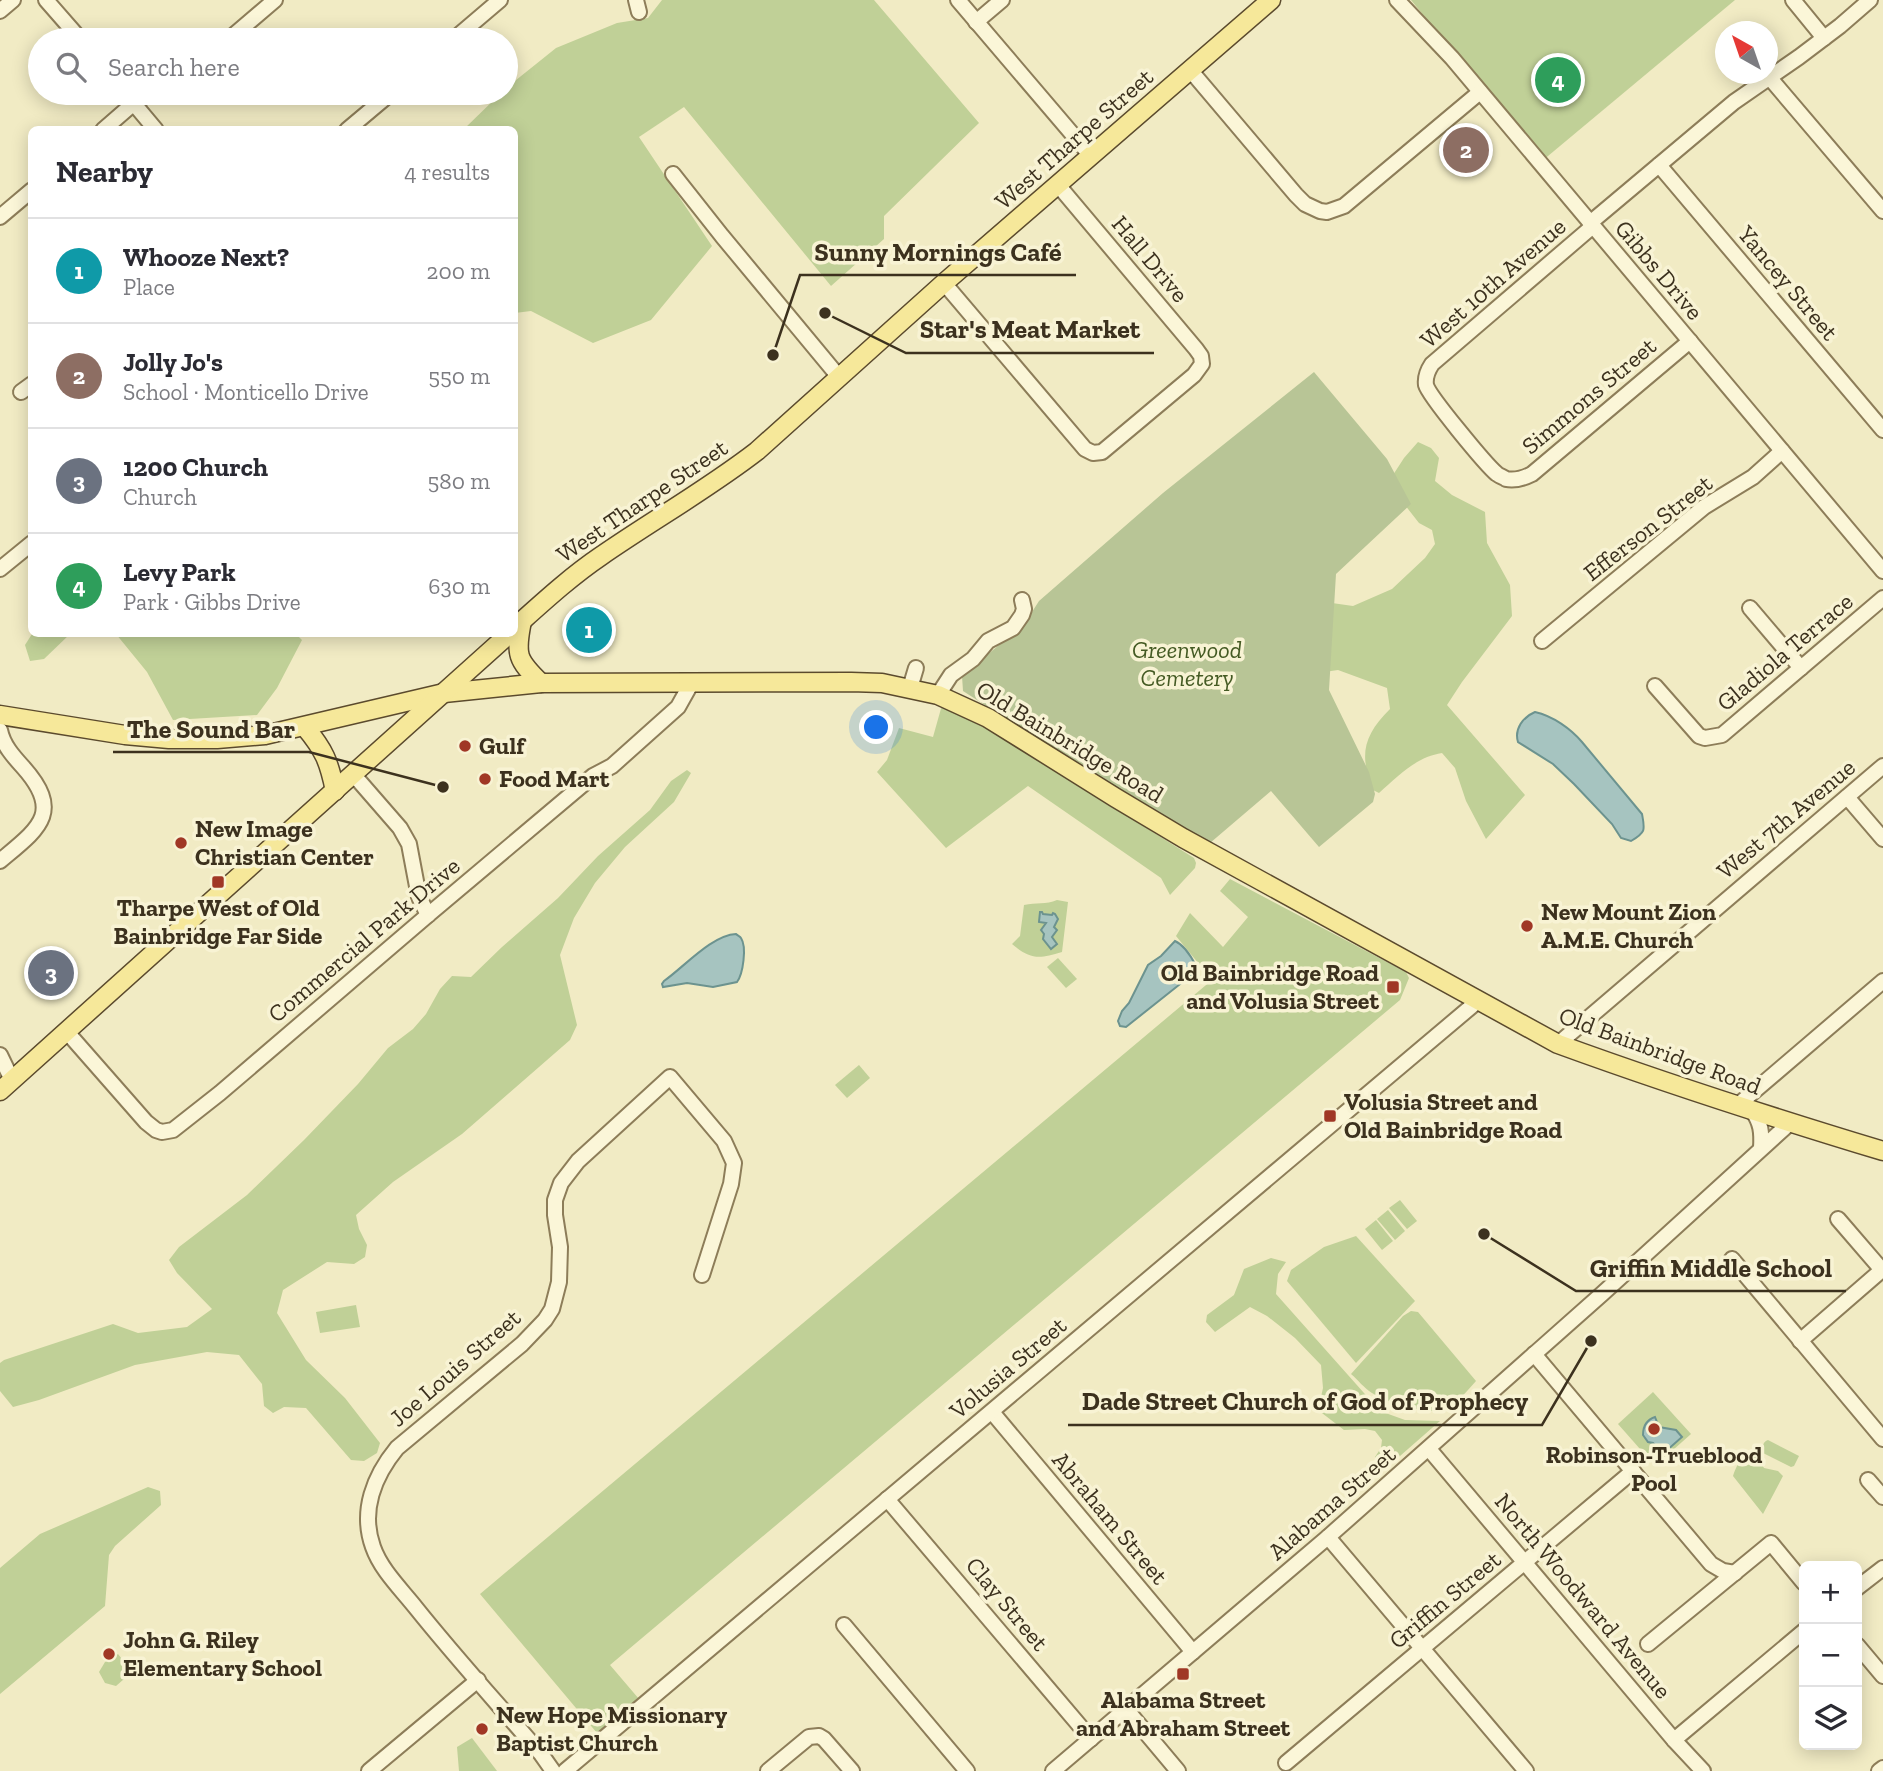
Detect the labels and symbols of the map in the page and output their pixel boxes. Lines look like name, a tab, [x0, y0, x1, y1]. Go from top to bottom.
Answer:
north arrow	[1715, 21, 1778, 84]
pin: 4	[1535, 54, 1581, 106]
street label: West Tharpe Street	[989, 62, 1159, 215]
pin: 2	[1443, 124, 1489, 176]
street label: Hall Drive	[1106, 209, 1195, 308]
street label: West 10th Avenue	[1414, 212, 1571, 354]
street label: Gibbs Drive	[1609, 214, 1710, 326]
street label: Yancey Street	[1731, 219, 1845, 346]
callout: Sunny Mornings Café	[800, 228, 1076, 275]
text: Sunny Mornings Café	[814, 236, 1062, 268]
callout: Star's Meat Market	[906, 306, 1154, 353]
text: Star's Meat Market	[920, 313, 1141, 345]
street label: Simmons Street	[1516, 331, 1662, 460]
street label: West Tharpe Street	[551, 433, 733, 569]
street label: Efferson Street	[1578, 468, 1718, 587]
street label: Gladiola Terrace	[1711, 586, 1859, 717]
pin: 1	[566, 604, 612, 656]
park label: Greenwood Cemetery	[1132, 635, 1242, 692]
street label: Old Bainbridge Road	[971, 674, 1169, 809]
callout: The Sound Bar	[113, 705, 309, 752]
your location	[859, 710, 893, 744]
text: The Sound Bar	[127, 713, 295, 745]
place label: Gulf	[479, 731, 527, 760]
marker: Gulf	[457, 738, 473, 754]
street label: West 7th Avenue	[1711, 752, 1861, 885]
place label: Food Mart	[499, 764, 610, 793]
marker: Food Mart	[477, 771, 493, 787]
place label: New Image Christian Center	[195, 814, 374, 871]
marker: New Image Christian Center	[173, 835, 189, 851]
street label: Commercial Park Drive	[262, 851, 465, 1028]
marker: Tharpe West of Old Bainbridge Far Side	[210, 874, 226, 890]
place label: Tharpe West of Old Bainbridge Far Side	[114, 893, 323, 950]
place label: New Mount Zion A.M.E. Church	[1541, 897, 1716, 954]
marker: New Mount Zion A.M.E. Church	[1519, 918, 1535, 934]
pin: 3	[28, 947, 74, 999]
place label: Old Bainbridge Road and Volusia Street	[1161, 958, 1379, 1015]
marker: Old Bainbridge Road and Volusia Street	[1385, 979, 1401, 995]
street label: Old Bainbridge Road	[1555, 1000, 1765, 1101]
place label: Volusia Street and Old Bainbridge Road	[1344, 1087, 1563, 1144]
marker: Volusia Street and Old Bainbridge Road	[1322, 1108, 1338, 1124]
callout: Griffin Middle School	[1576, 1244, 1846, 1291]
text: Griffin Middle School	[1590, 1252, 1832, 1284]
street label: Joe Louis Street	[383, 1303, 526, 1432]
street label: Volusia Street	[943, 1310, 1072, 1426]
callout: Dade Street Church of God of Prophecy	[1068, 1378, 1542, 1425]
text: Dade Street Church of God of Prophecy	[1082, 1385, 1528, 1417]
marker: Robinson-Trueblood Pool	[1646, 1421, 1662, 1437]
street label: Alabama Street	[1262, 1439, 1401, 1566]
place label: Robinson-Trueblood Pool	[1546, 1440, 1763, 1497]
street label: Abraham Street	[1046, 1445, 1174, 1590]
street label: North Woodward Avenue	[1489, 1487, 1678, 1704]
street label: Griffin Street	[1383, 1545, 1506, 1655]
street label: Clay Street	[960, 1551, 1055, 1656]
place label: John G. Riley Elementary School	[123, 1625, 322, 1682]
marker: John G. Riley Elementary School	[101, 1646, 117, 1662]
marker: Alabama Street and Abraham Street	[1175, 1666, 1191, 1682]
place label: Alabama Street and Abraham Street	[1076, 1685, 1291, 1742]
place label: New Hope Missionary Baptist Church	[496, 1700, 728, 1757]
marker: New Hope Missionary Baptist Church	[474, 1721, 490, 1737]

